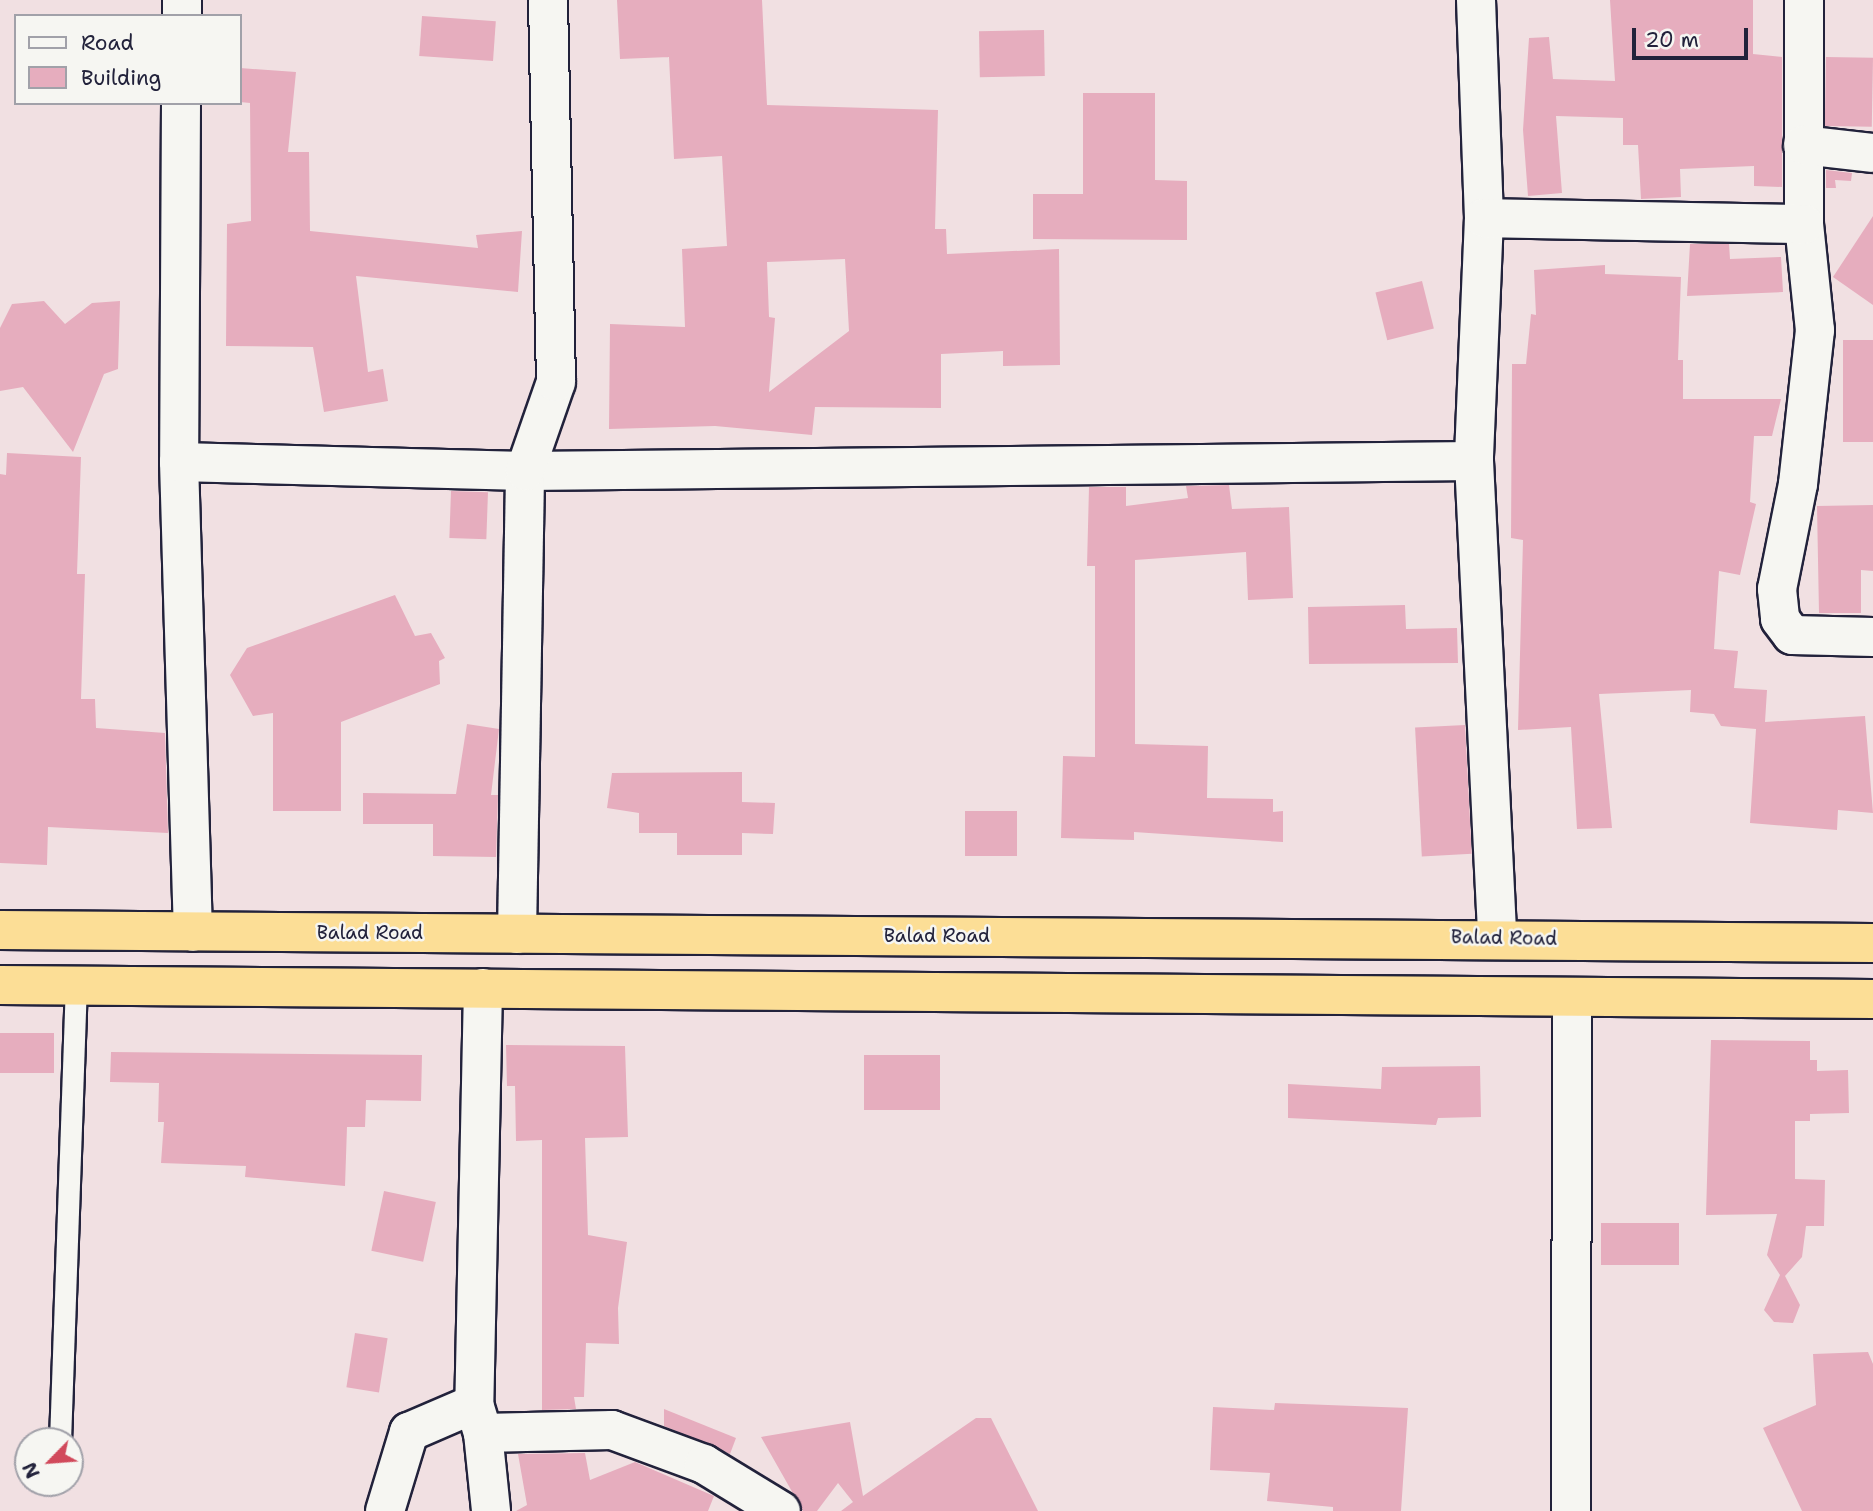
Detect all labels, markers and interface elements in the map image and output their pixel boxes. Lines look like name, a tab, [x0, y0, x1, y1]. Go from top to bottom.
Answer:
legend	[14, 14, 242, 105]
scale bar	[1635, 14, 1750, 58]
text: 20 m	[1645, 26, 1699, 54]
text: Road	[81, 29, 134, 57]
text: Building	[81, 64, 161, 92]
street label: Balad Road	[317, 922, 423, 944]
street label: Balad Road	[884, 925, 990, 947]
street label: Balad Road	[1451, 926, 1557, 950]
north arrow	[14, 1427, 84, 1497]
text: N	[17, 1458, 46, 1482]

